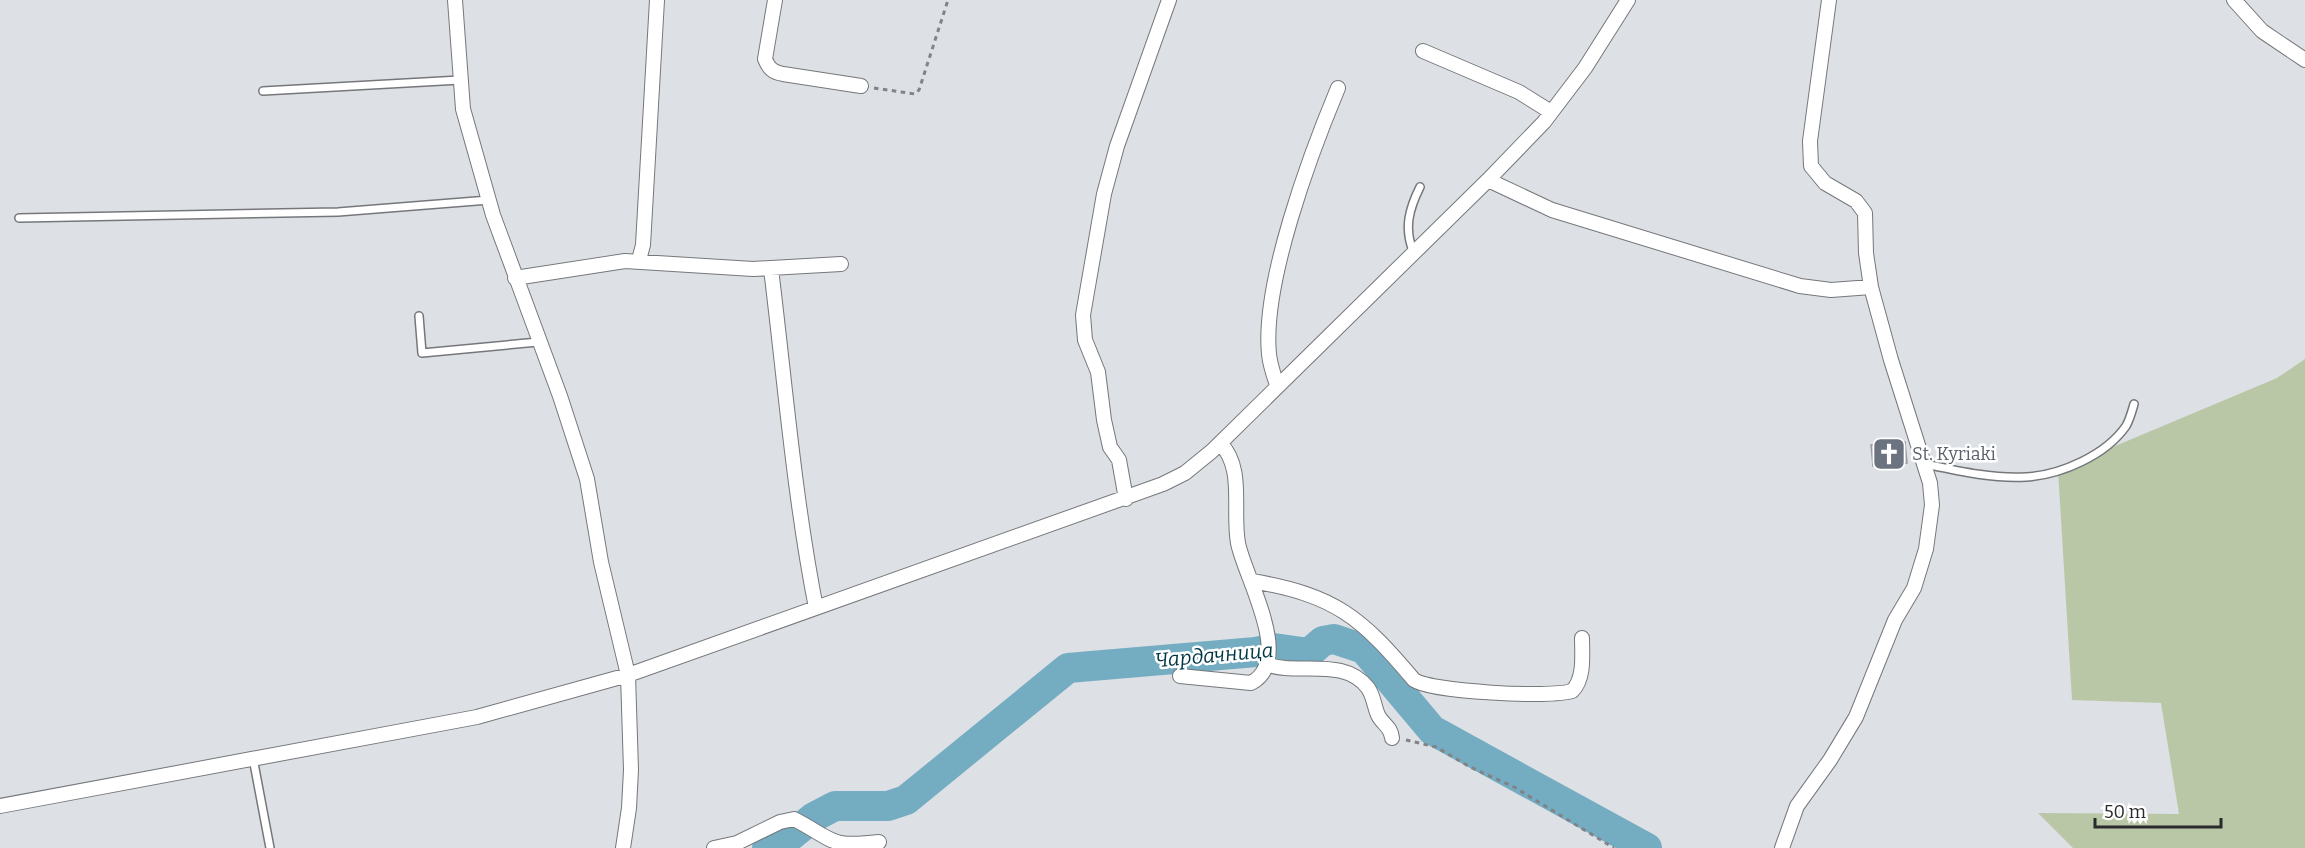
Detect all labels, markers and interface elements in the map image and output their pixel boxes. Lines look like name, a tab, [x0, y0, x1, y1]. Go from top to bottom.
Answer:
church icon: St. Kyriaki	[1871, 436, 1907, 472]
place label: St. Kyriaki	[1912, 443, 1996, 465]
water label: Чардачница	[1154, 638, 1274, 672]
scale bar	[2095, 791, 2221, 829]
text: 50 m	[2104, 801, 2146, 823]

